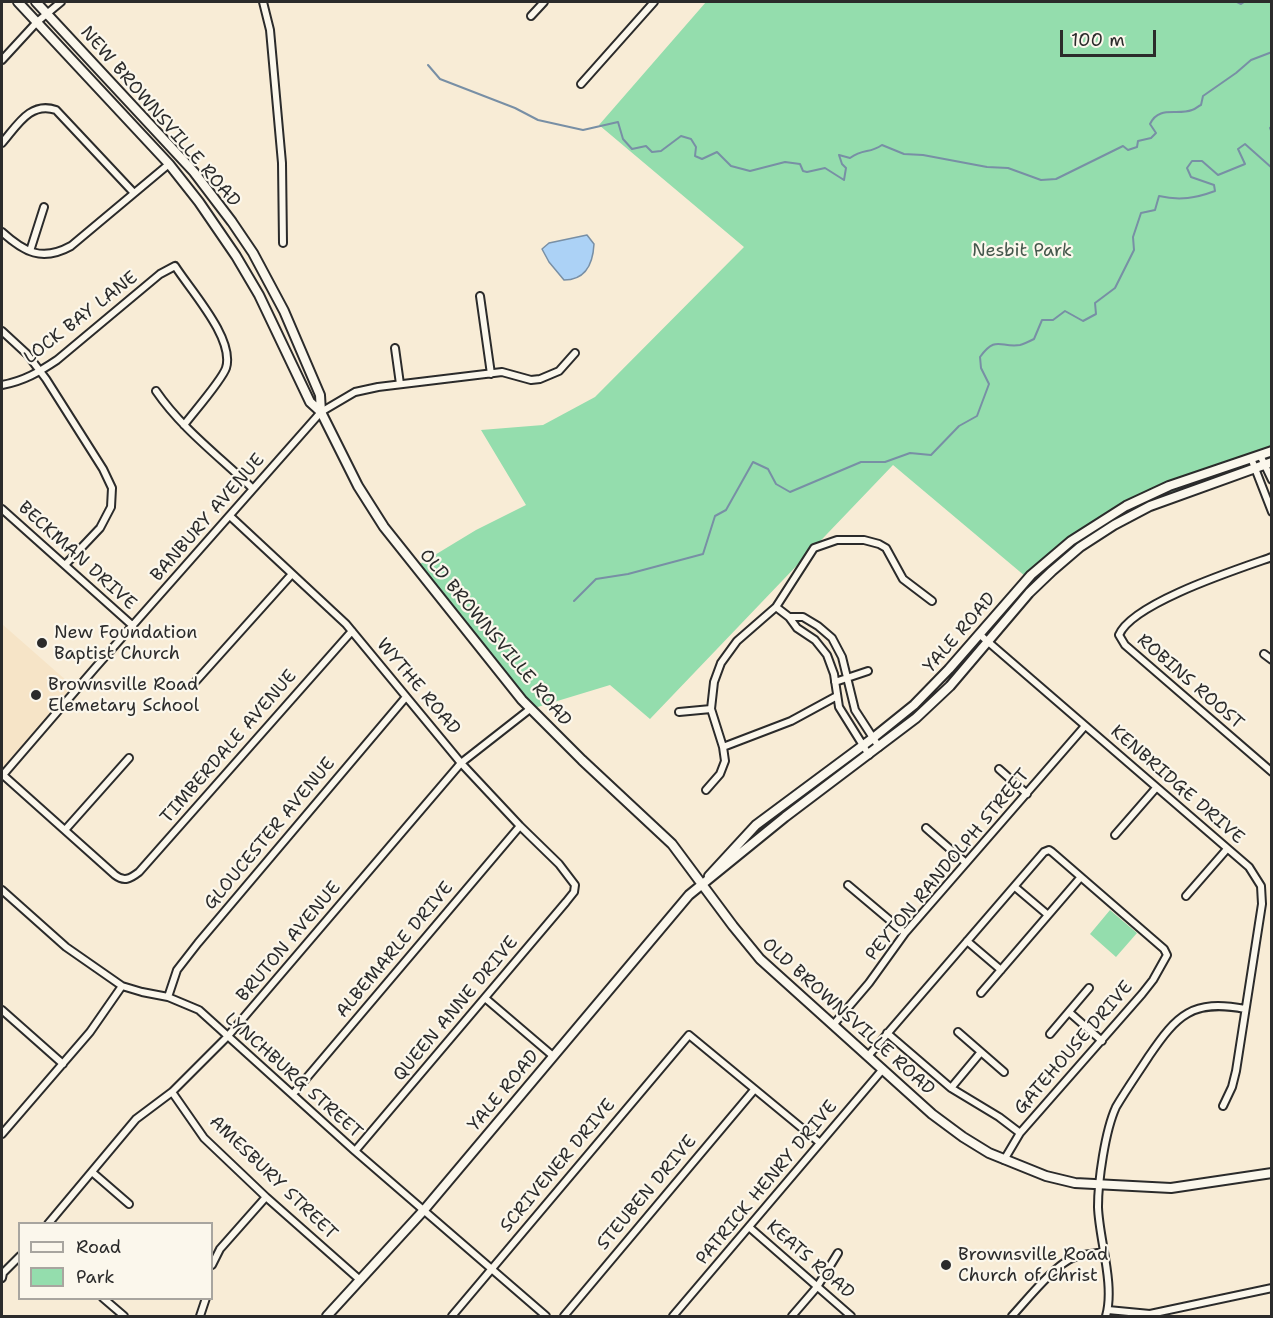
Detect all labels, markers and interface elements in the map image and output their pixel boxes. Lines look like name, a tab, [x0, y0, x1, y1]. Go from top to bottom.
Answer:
scale bar	[1063, 18, 1159, 56]
street label: NEW BROWNSVILLE ROAD	[76, 22, 244, 212]
text: 100 m	[1071, 28, 1125, 52]
park label: Nesbit Park	[972, 240, 1072, 262]
street label: LOCK BAY LANE	[20, 267, 142, 369]
street label: BANBURY AVENUE	[147, 450, 269, 586]
street label: BECKMAN DRIVE	[13, 497, 141, 615]
street label: OLD BROWNSVILLE ROAD	[414, 545, 576, 731]
street label: YALE ROAD	[919, 588, 1001, 678]
place label: New Foundation Baptist Church	[54, 622, 197, 664]
street label: ROBINS ROOST	[1132, 630, 1248, 734]
street label: WYTHE ROAD	[371, 634, 465, 740]
marker: New Foundation Baptist Church	[35, 636, 49, 650]
street label: TIMBERDALE AVENUE	[156, 666, 302, 828]
place label: Brownsville Road Elemetary School	[48, 674, 199, 716]
marker: Brownsville Road Elemetary School	[29, 688, 43, 702]
street label: KENBRIDGE DRIVE	[1106, 721, 1248, 849]
street label: GLOUCESTER AVENUE	[200, 753, 340, 915]
street label: PEYTON RANDOLPH STREET	[861, 765, 1035, 965]
street label: BRUTON AVENUE	[232, 878, 346, 1006]
street label: ALBEMARLE DRIVE	[332, 878, 458, 1022]
street label: QUEEN ANNE DRIVE	[389, 932, 523, 1086]
street label: OLD BROWNSVILLE ROAD	[757, 934, 939, 1100]
street label: GATEHOUSE DRIVE	[1010, 977, 1138, 1119]
street label: LYNCHBURG STREET	[220, 1008, 366, 1144]
street label: YALE ROAD	[464, 1046, 544, 1136]
street label: SCRIVENER DRIVE	[496, 1095, 620, 1237]
street label: PATRICK HENRY DRIVE	[692, 1096, 842, 1270]
street label: AMESBURY STREET	[204, 1111, 342, 1245]
street label: STEUBEN DRIVE	[593, 1131, 701, 1255]
street label: KEATS ROAD	[762, 1216, 858, 1304]
legend	[18, 1222, 213, 1300]
text: Road	[76, 1235, 121, 1259]
place label: Brownsville Road Church of Christ	[958, 1244, 1108, 1286]
marker: Brownsville Road Church of Christ	[939, 1258, 953, 1272]
text: Park	[76, 1265, 115, 1289]

